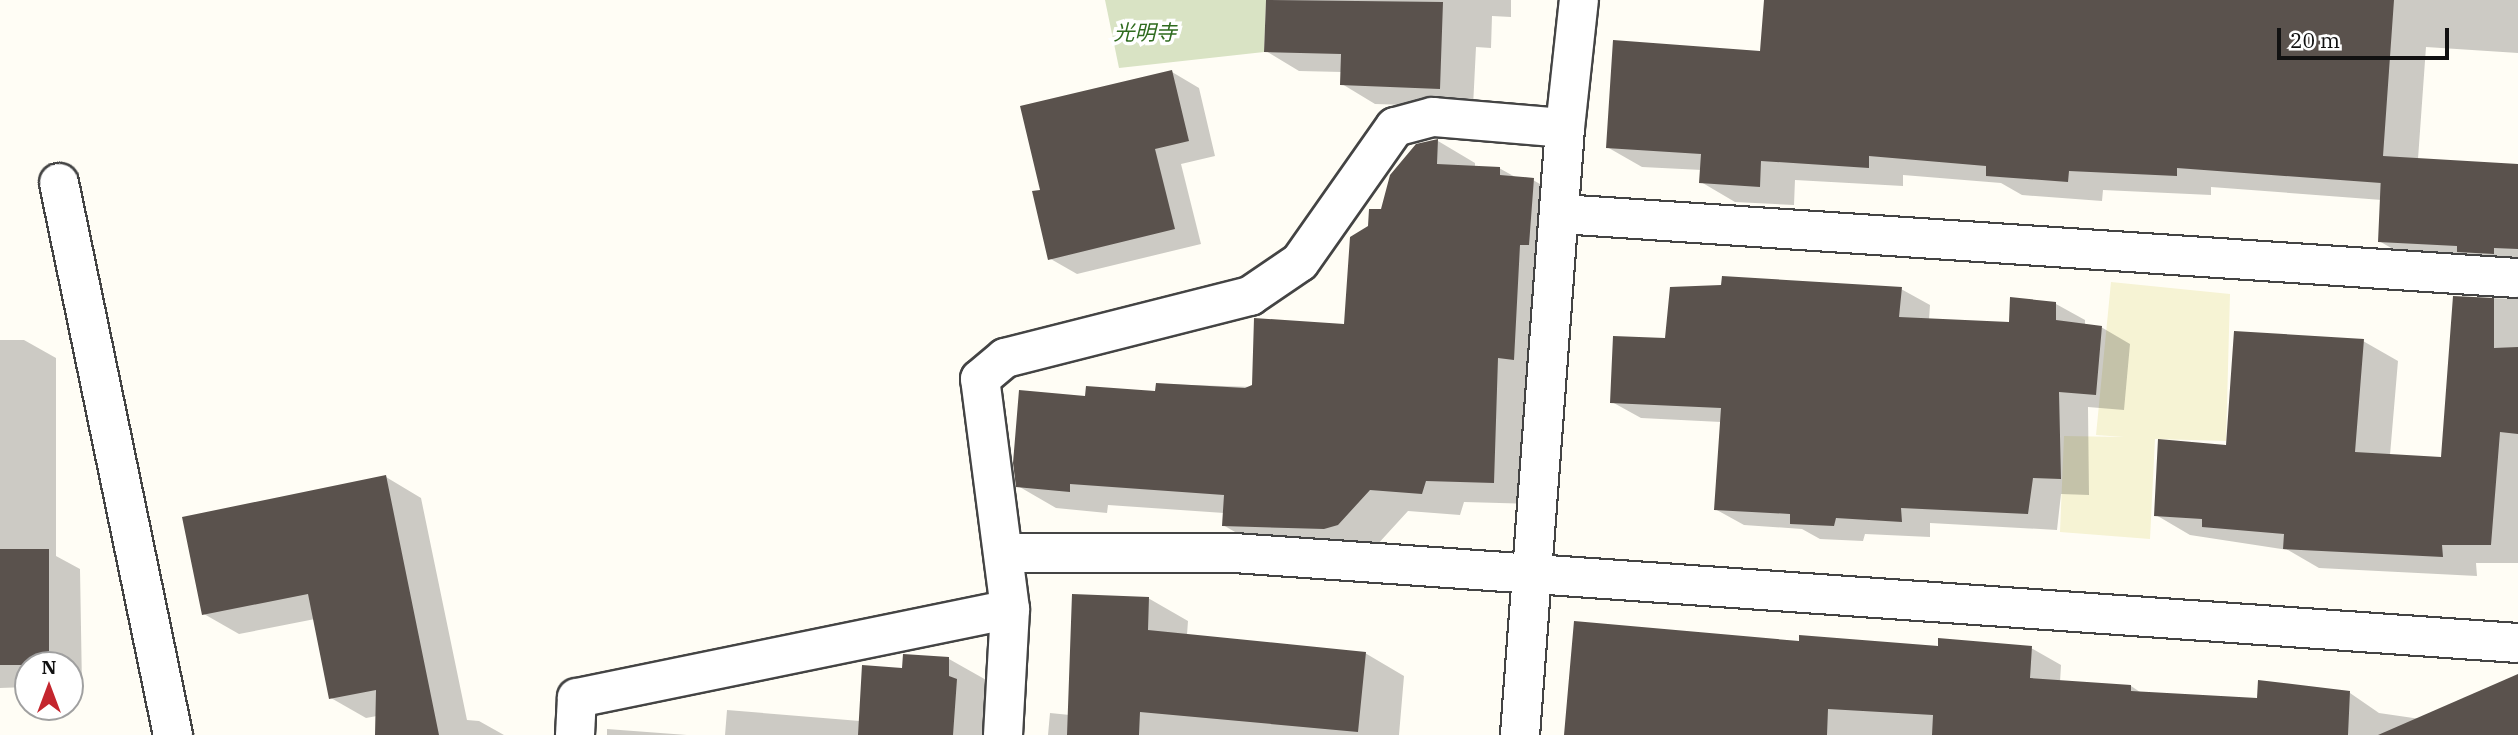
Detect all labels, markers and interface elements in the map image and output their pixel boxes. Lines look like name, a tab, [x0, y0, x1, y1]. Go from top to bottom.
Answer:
scale bar	[2280, 14, 2452, 58]
park label: 光明寺	[1114, 19, 1176, 45]
text: 20 m	[2290, 26, 2340, 54]
north arrow	[14, 651, 84, 721]
text: N	[41, 655, 57, 679]

